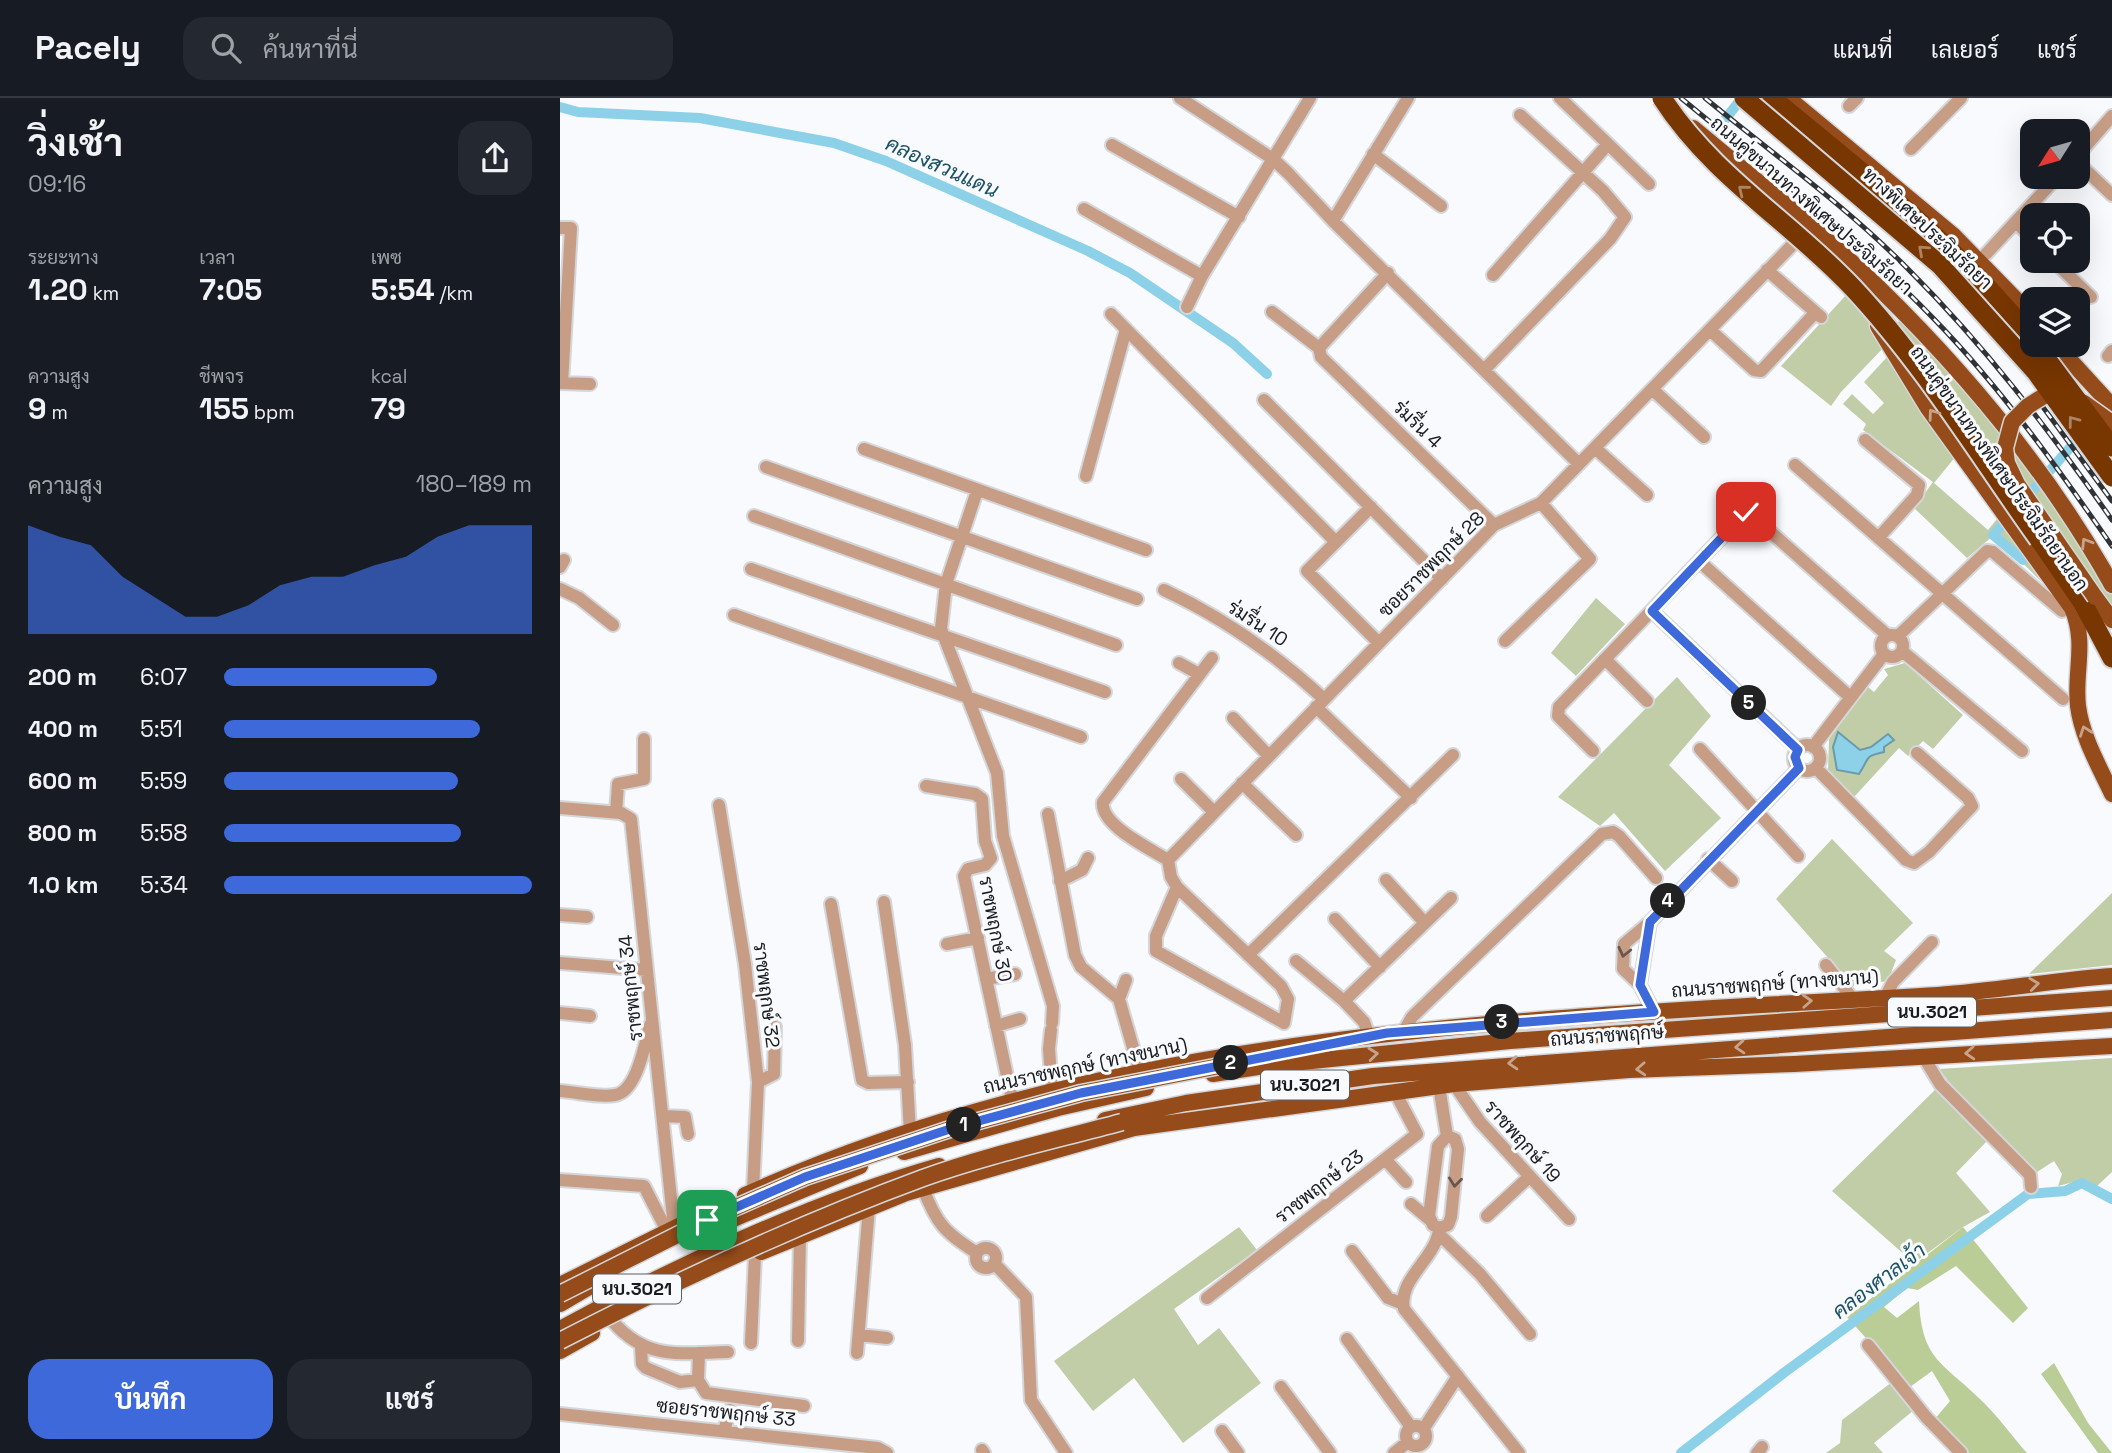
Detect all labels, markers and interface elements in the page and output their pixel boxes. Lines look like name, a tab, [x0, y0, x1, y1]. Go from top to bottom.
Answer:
search box	[183, 17, 673, 80]
text: Pacely	[35, 27, 141, 69]
icon: search	[207, 29, 245, 67]
text: ค้นหาที่นี่	[263, 32, 358, 66]
text: แผนที่	[1833, 34, 1893, 65]
text: เลเยอร์	[1931, 34, 1999, 65]
text: แชร์	[2037, 34, 2077, 65]
street label: ถนนคู่ขนานทางพิเศษประจิมรัถยา	[1705, 111, 1918, 301]
text: วิ่งเช้า	[28, 119, 123, 167]
north arrow	[2020, 119, 2090, 189]
map controls	[2020, 119, 2090, 357]
button: share	[458, 121, 532, 195]
water label: คลองสวนแดน	[881, 130, 1004, 204]
street label: ทางพิเศษประจิมรัถยา	[1858, 162, 1998, 295]
text: 09:16	[28, 169, 86, 199]
one-way arrow	[1738, 186, 1751, 198]
button: locate	[2020, 203, 2090, 273]
text: ระยะทาง	[28, 245, 99, 270]
text: เวลา	[199, 245, 235, 270]
text: เพซ	[371, 245, 402, 270]
one-way arrow	[1918, 246, 1931, 258]
text: 1.20	[28, 270, 88, 309]
text: 7:05	[199, 270, 262, 309]
text: 5:54	[371, 270, 435, 309]
text: km	[88, 281, 119, 306]
text: /km	[435, 281, 473, 306]
button: layers	[2020, 287, 2090, 357]
street label: ถนนคู่ขนานทางพิเศษประจิมรัถยานอก	[1904, 341, 2094, 597]
text: ความสูง	[28, 364, 90, 389]
text: ชีพจร	[199, 364, 244, 389]
text: kcal	[371, 364, 407, 389]
text: 9	[28, 389, 47, 428]
text: 155	[199, 389, 249, 428]
text: 79	[371, 389, 406, 428]
street label: ร่มรื่น 4	[1388, 391, 1451, 454]
text: m	[47, 400, 68, 425]
text: bpm	[249, 400, 295, 425]
one-way arrow	[1929, 409, 1941, 422]
one-way arrow	[2068, 416, 2081, 429]
text: 180–189 m	[416, 469, 532, 499]
text: ความสูง	[28, 471, 103, 501]
pin	[1716, 482, 1776, 542]
icon: check	[1727, 493, 1765, 531]
street label: ซอยราชพฤกษ์ 28	[1373, 506, 1490, 623]
one-way arrow	[2082, 538, 2095, 551]
street label: ร่มรื่น 10	[1223, 590, 1295, 652]
text: 200 m	[28, 662, 97, 692]
text: 6:07	[140, 662, 187, 692]
pin: 5	[1732, 686, 1766, 720]
text: 5	[1743, 690, 1754, 715]
text: 400 m	[28, 714, 98, 744]
text: 5:51	[140, 714, 183, 744]
one-way arrow	[2079, 725, 2093, 737]
text: 600 m	[28, 766, 98, 796]
text: 5:59	[140, 766, 187, 796]
text: 800 m	[28, 818, 97, 848]
text: 5:58	[140, 818, 188, 848]
text: 1.0 km	[28, 870, 98, 900]
text: 5:34	[140, 870, 188, 900]
street label: ราชพฤกษ์ 30	[973, 874, 1018, 984]
pin: 4	[1650, 884, 1686, 918]
text: 4	[1661, 888, 1674, 913]
street label: ราชพฤกษ์ 34	[612, 933, 649, 1042]
street label: ราชพฤกษ์ 32	[748, 941, 785, 1049]
one-way arrow	[1618, 945, 1633, 957]
street label: ถนนราชพฤกษ์ (ทางขนาน)	[1670, 964, 1880, 1003]
one-way arrow	[2028, 976, 2040, 991]
one-way arrow	[1802, 994, 1813, 1009]
road number: นบ.3021	[1888, 998, 1976, 1027]
pin: 3	[1485, 1004, 1520, 1040]
text: 3	[1496, 1009, 1507, 1034]
street label: ถนนราชพฤกษ์	[1549, 1019, 1666, 1052]
street label: ถนนราชพฤกษ์ (ทางขนาน)	[981, 1032, 1189, 1099]
one-way arrow	[1734, 1039, 1745, 1054]
one-way arrow	[1965, 1045, 1976, 1060]
pin: 2	[1214, 1046, 1248, 1080]
one-way arrow	[1368, 1047, 1379, 1062]
text: 2	[1225, 1050, 1236, 1075]
one-way arrow	[1507, 1055, 1518, 1070]
one-way arrow	[1635, 1062, 1646, 1077]
road number: นบ.3021	[1261, 1070, 1349, 1100]
street label: ราชพฤกษ์ 19	[1479, 1095, 1566, 1188]
pin: 1	[946, 1108, 982, 1142]
text: 1	[959, 1112, 968, 1137]
street label: ราชพฤกษ์ 23	[1270, 1144, 1369, 1229]
one-way arrow	[1447, 1176, 1462, 1188]
pin	[677, 1190, 737, 1250]
icon: arrive	[688, 1201, 726, 1239]
water label: คลองศาลเจ้า	[1827, 1237, 1931, 1325]
road number: นบ.3021	[593, 1274, 681, 1304]
button: บันทึก	[28, 1359, 273, 1439]
button: แชร์	[287, 1359, 532, 1439]
street label: ซอยราชพฤกษ์ 33	[655, 1393, 797, 1432]

